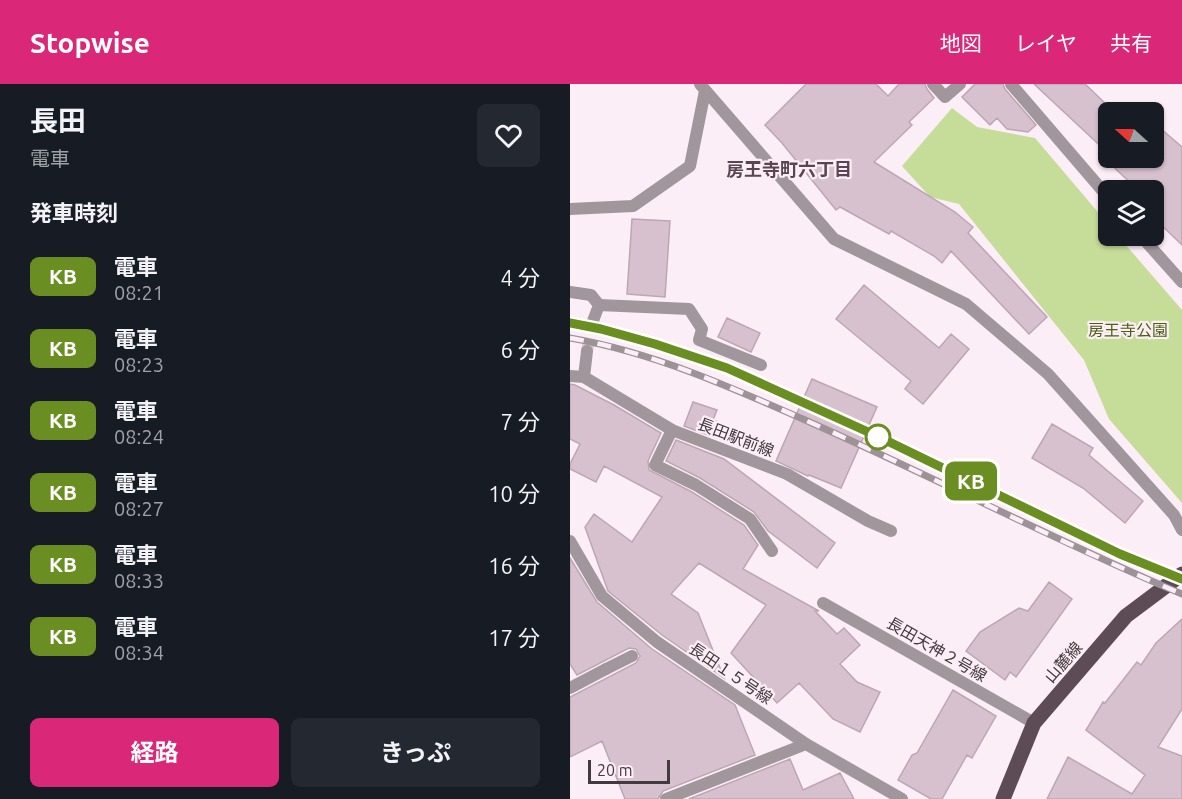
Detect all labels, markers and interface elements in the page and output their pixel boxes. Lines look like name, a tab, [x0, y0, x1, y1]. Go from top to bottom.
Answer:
text: Stopwise	[30, 27, 150, 58]
text: 地図	[940, 31, 982, 55]
text: レイヤ	[1015, 31, 1077, 55]
text: 共有	[1110, 31, 1152, 55]
north arrow	[1098, 102, 1164, 168]
map controls	[1098, 102, 1164, 246]
button: heart	[477, 104, 540, 167]
text: 長田	[30, 105, 86, 136]
text: 電車	[30, 147, 70, 170]
district label: 房王寺町六丁目	[726, 159, 852, 179]
button: layers	[1098, 180, 1164, 246]
text: 発車時刻	[30, 200, 118, 225]
text: 電車	[114, 254, 158, 279]
text: KB	[49, 264, 77, 288]
text: 4 分	[501, 265, 540, 290]
text: 08:21	[114, 281, 164, 304]
park label: 房王寺公園	[1088, 321, 1168, 339]
text: 電車	[114, 326, 158, 351]
text: KB	[49, 336, 77, 360]
text: 6 分	[501, 337, 540, 362]
text: 08:23	[114, 353, 164, 376]
text: 電車	[114, 398, 158, 423]
text: KB	[49, 408, 77, 432]
text: 7 分	[501, 409, 540, 434]
street label: 長田駅前線	[695, 414, 777, 460]
unlabelled marker	[865, 424, 891, 450]
text: 08:24	[114, 425, 164, 448]
line badge: KB	[944, 462, 998, 500]
text: KB	[957, 469, 985, 493]
text: 電車	[114, 470, 158, 495]
text: KB	[49, 480, 77, 504]
text: 10 分	[488, 481, 540, 506]
text: 08:27	[114, 497, 164, 520]
text: 電車	[114, 542, 158, 567]
text: KB	[49, 552, 77, 576]
text: 16 分	[488, 553, 540, 578]
text: 08:33	[114, 569, 164, 592]
street label: 長田天神２号線	[884, 613, 990, 685]
text: 電車	[114, 614, 158, 639]
text: KB	[49, 624, 77, 648]
text: 17 分	[488, 625, 540, 650]
street label: 山麓線	[1040, 638, 1086, 686]
street label: 長田１５号線	[686, 639, 776, 707]
text: 08:34	[114, 641, 164, 664]
button: 経路	[30, 718, 279, 787]
button: きっぷ	[291, 718, 540, 787]
scale bar	[588, 757, 670, 784]
text: 20 m	[597, 761, 633, 779]

